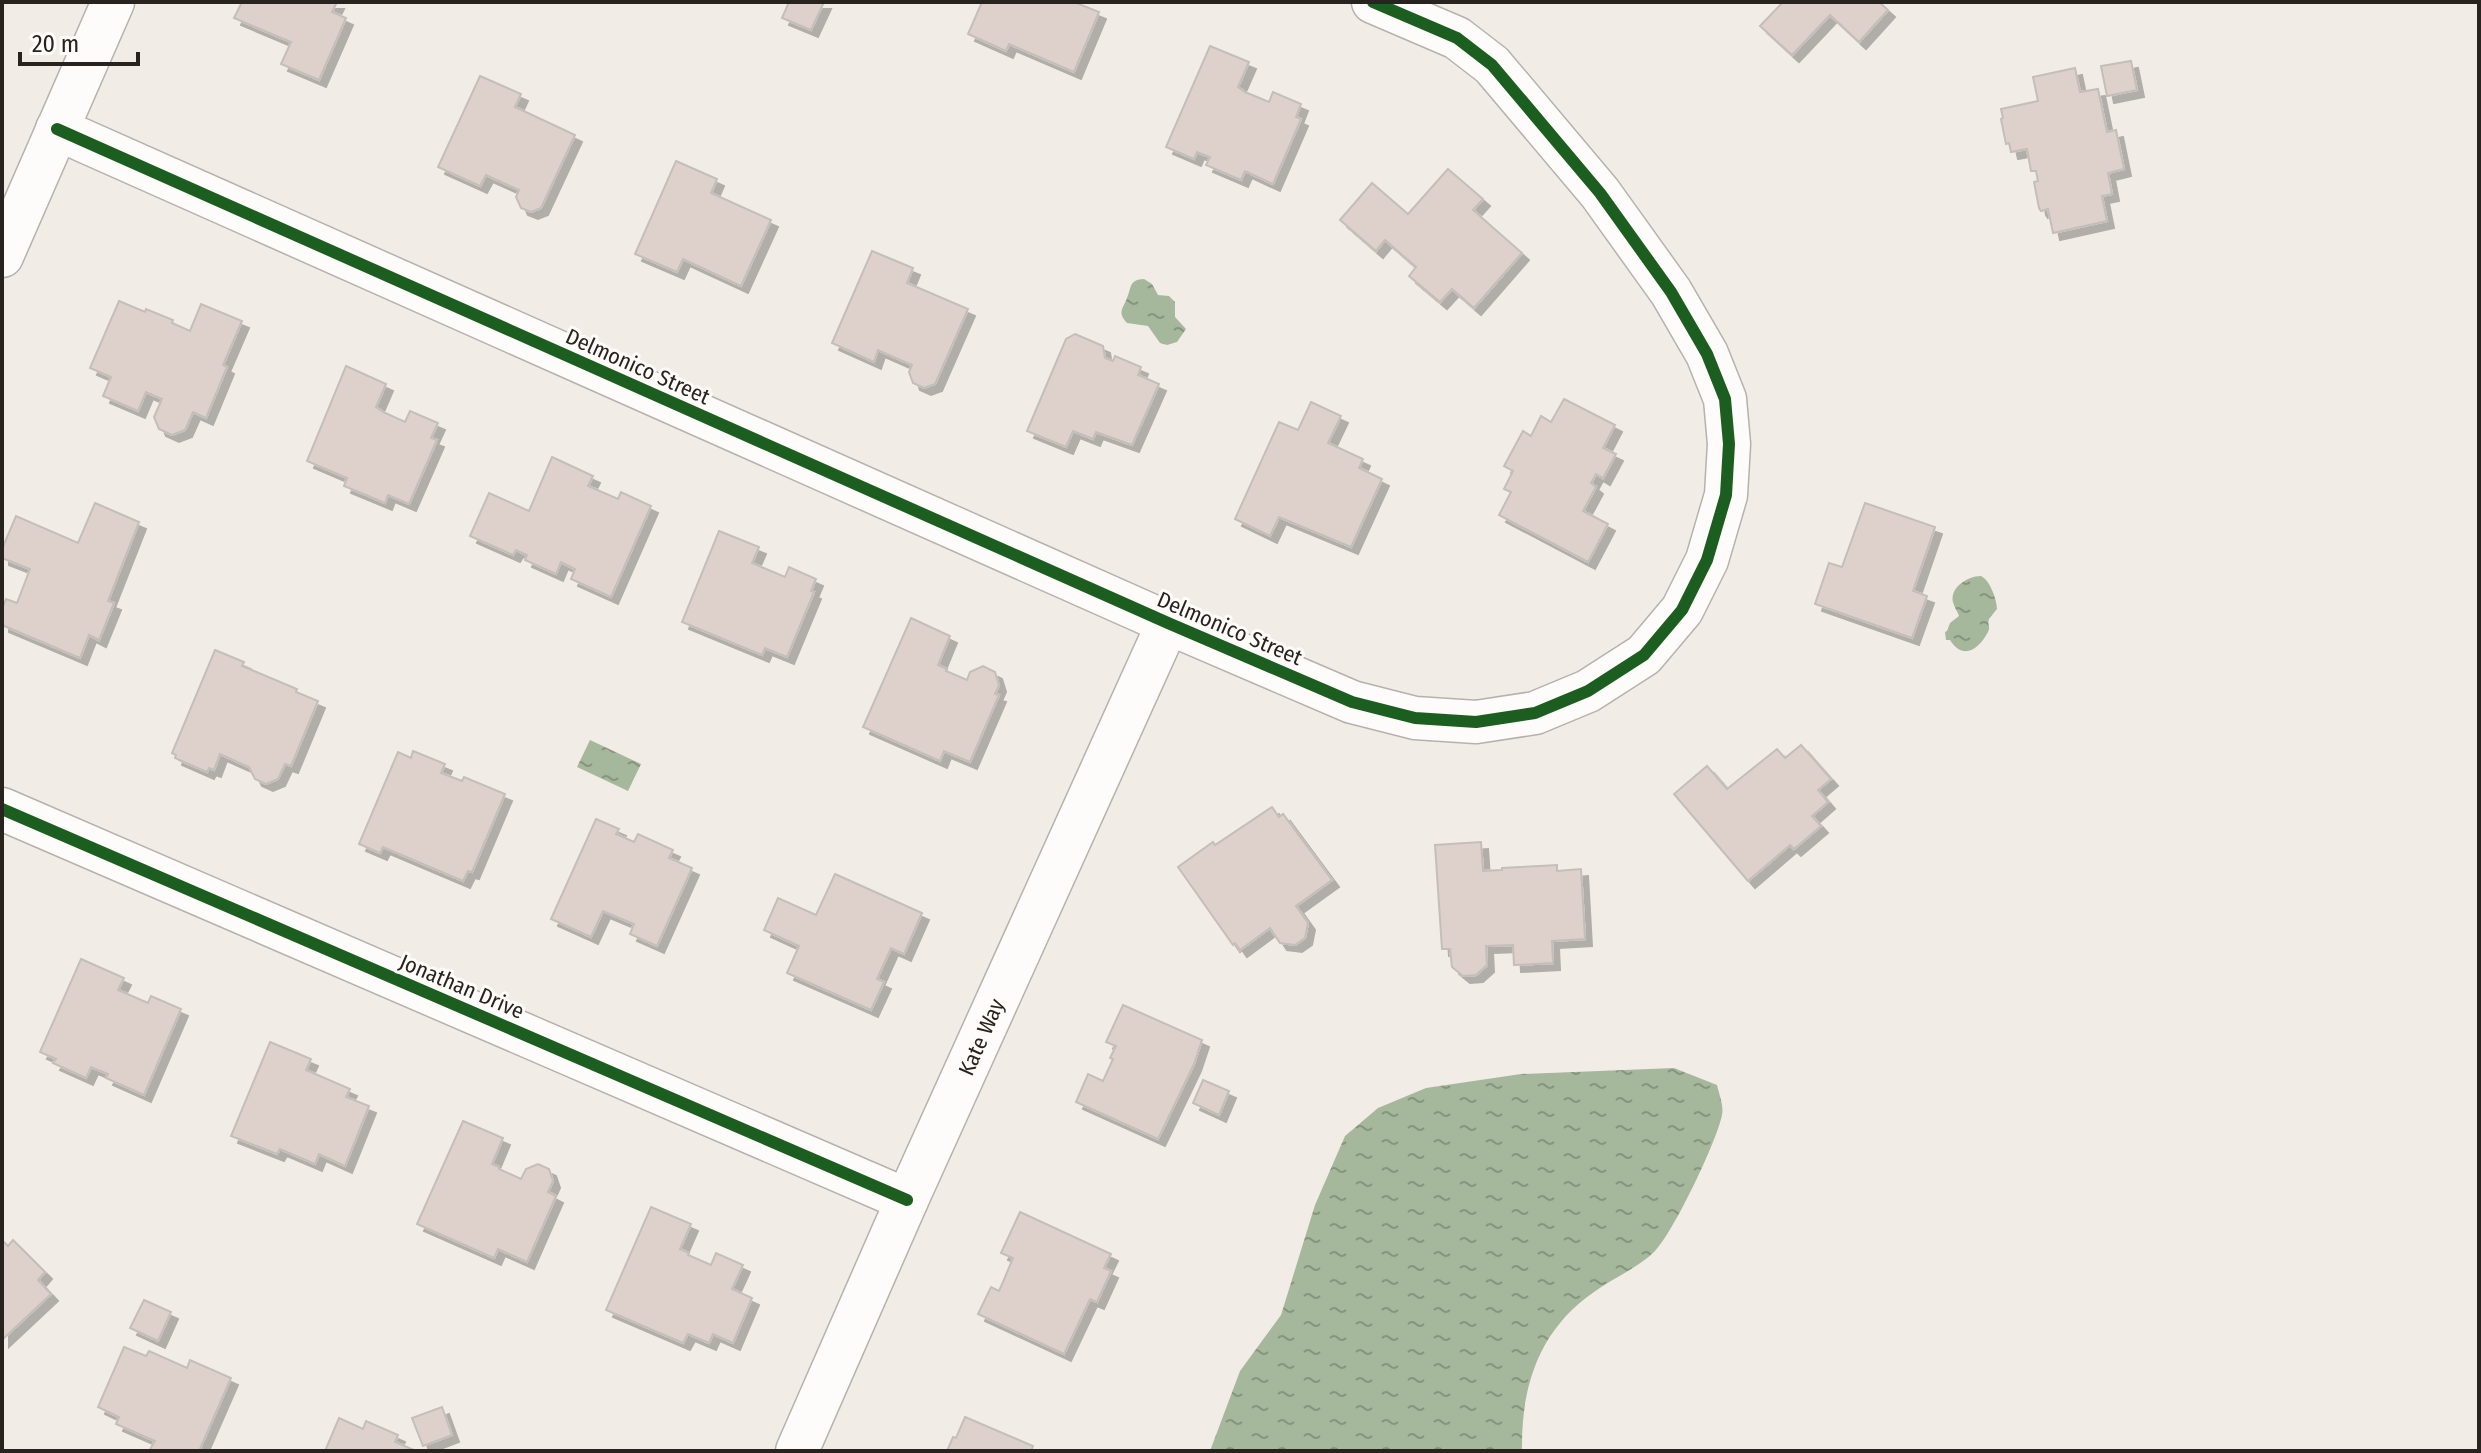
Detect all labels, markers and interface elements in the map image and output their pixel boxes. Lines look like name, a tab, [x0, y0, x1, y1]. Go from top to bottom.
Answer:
scale bar	[20, 16, 138, 66]
text: 20 m	[32, 30, 79, 58]
street label: Delmonico Street	[562, 323, 715, 411]
street label: Delmonico Street	[1153, 586, 1307, 671]
street label: Jonathan Drive	[395, 948, 528, 1025]
street label: Kate Way	[953, 994, 1010, 1080]

